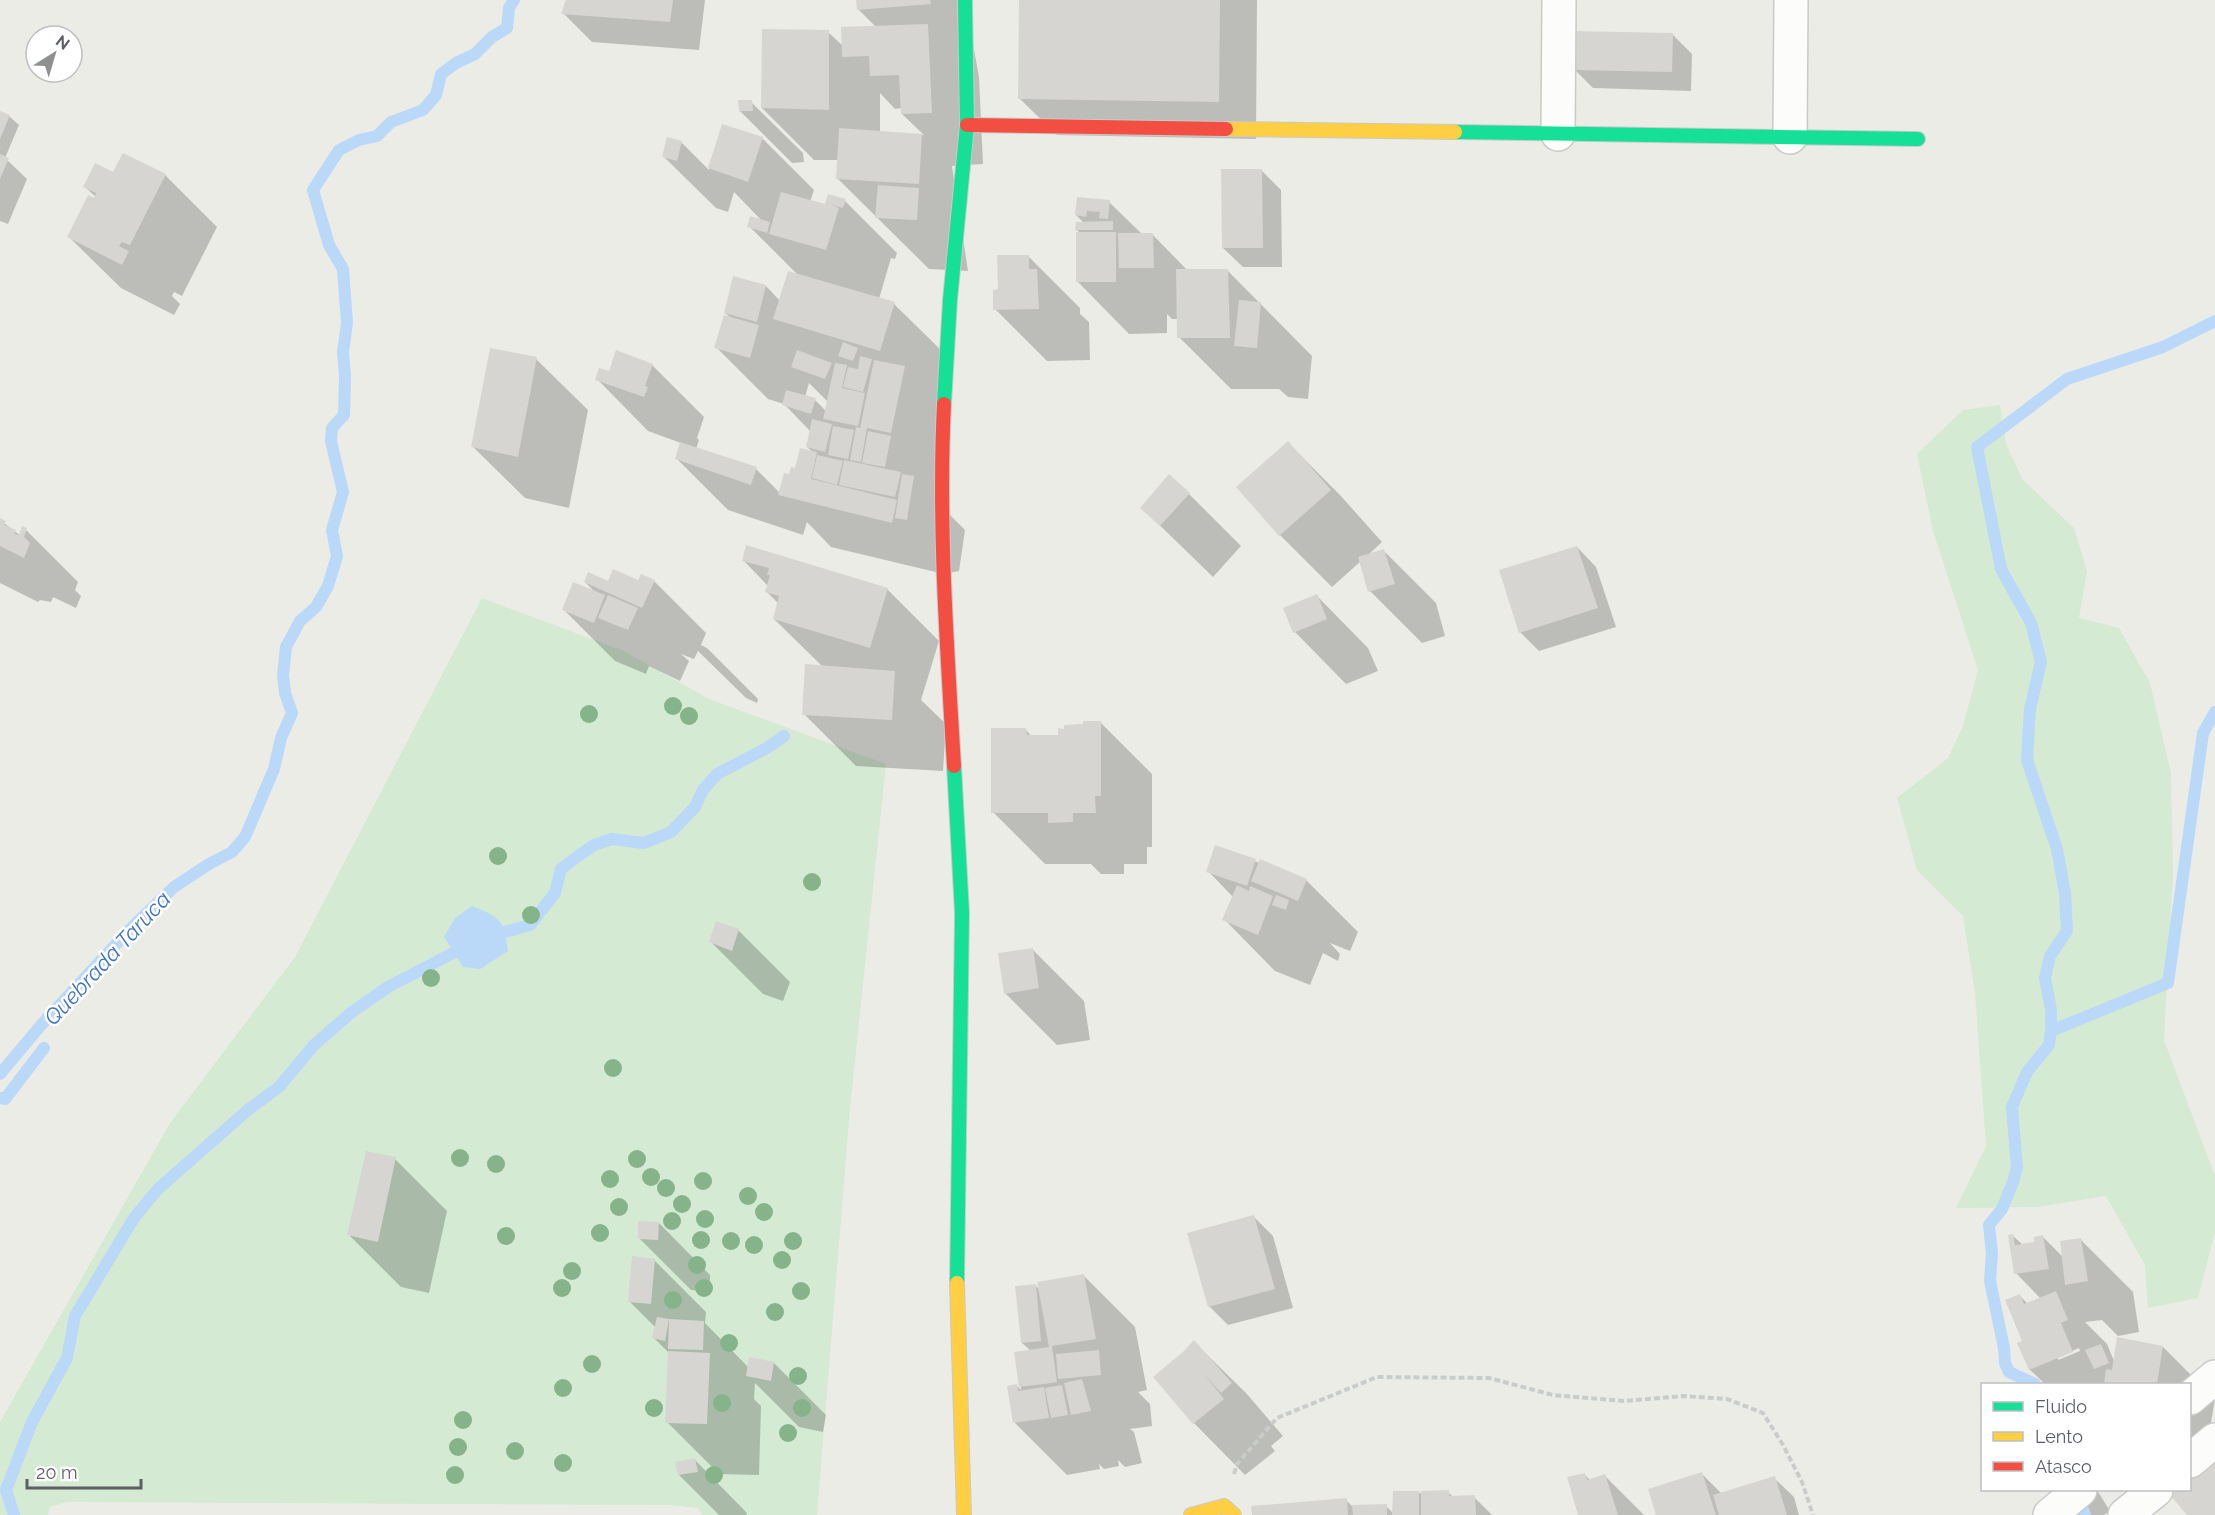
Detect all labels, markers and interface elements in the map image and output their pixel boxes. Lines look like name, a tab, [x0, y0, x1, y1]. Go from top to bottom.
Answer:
north arrow	[24, 24, 84, 84]
text: N	[52, 31, 73, 54]
water label: Quebrada Taruca	[38, 886, 176, 1030]
legend	[1981, 1383, 2191, 1491]
text: Fluido	[2035, 1396, 2087, 1417]
text: Lento	[2035, 1426, 2083, 1447]
scale bar	[27, 1452, 141, 1490]
text: Atasco	[2035, 1456, 2092, 1477]
text: 20 m	[36, 1462, 78, 1483]

